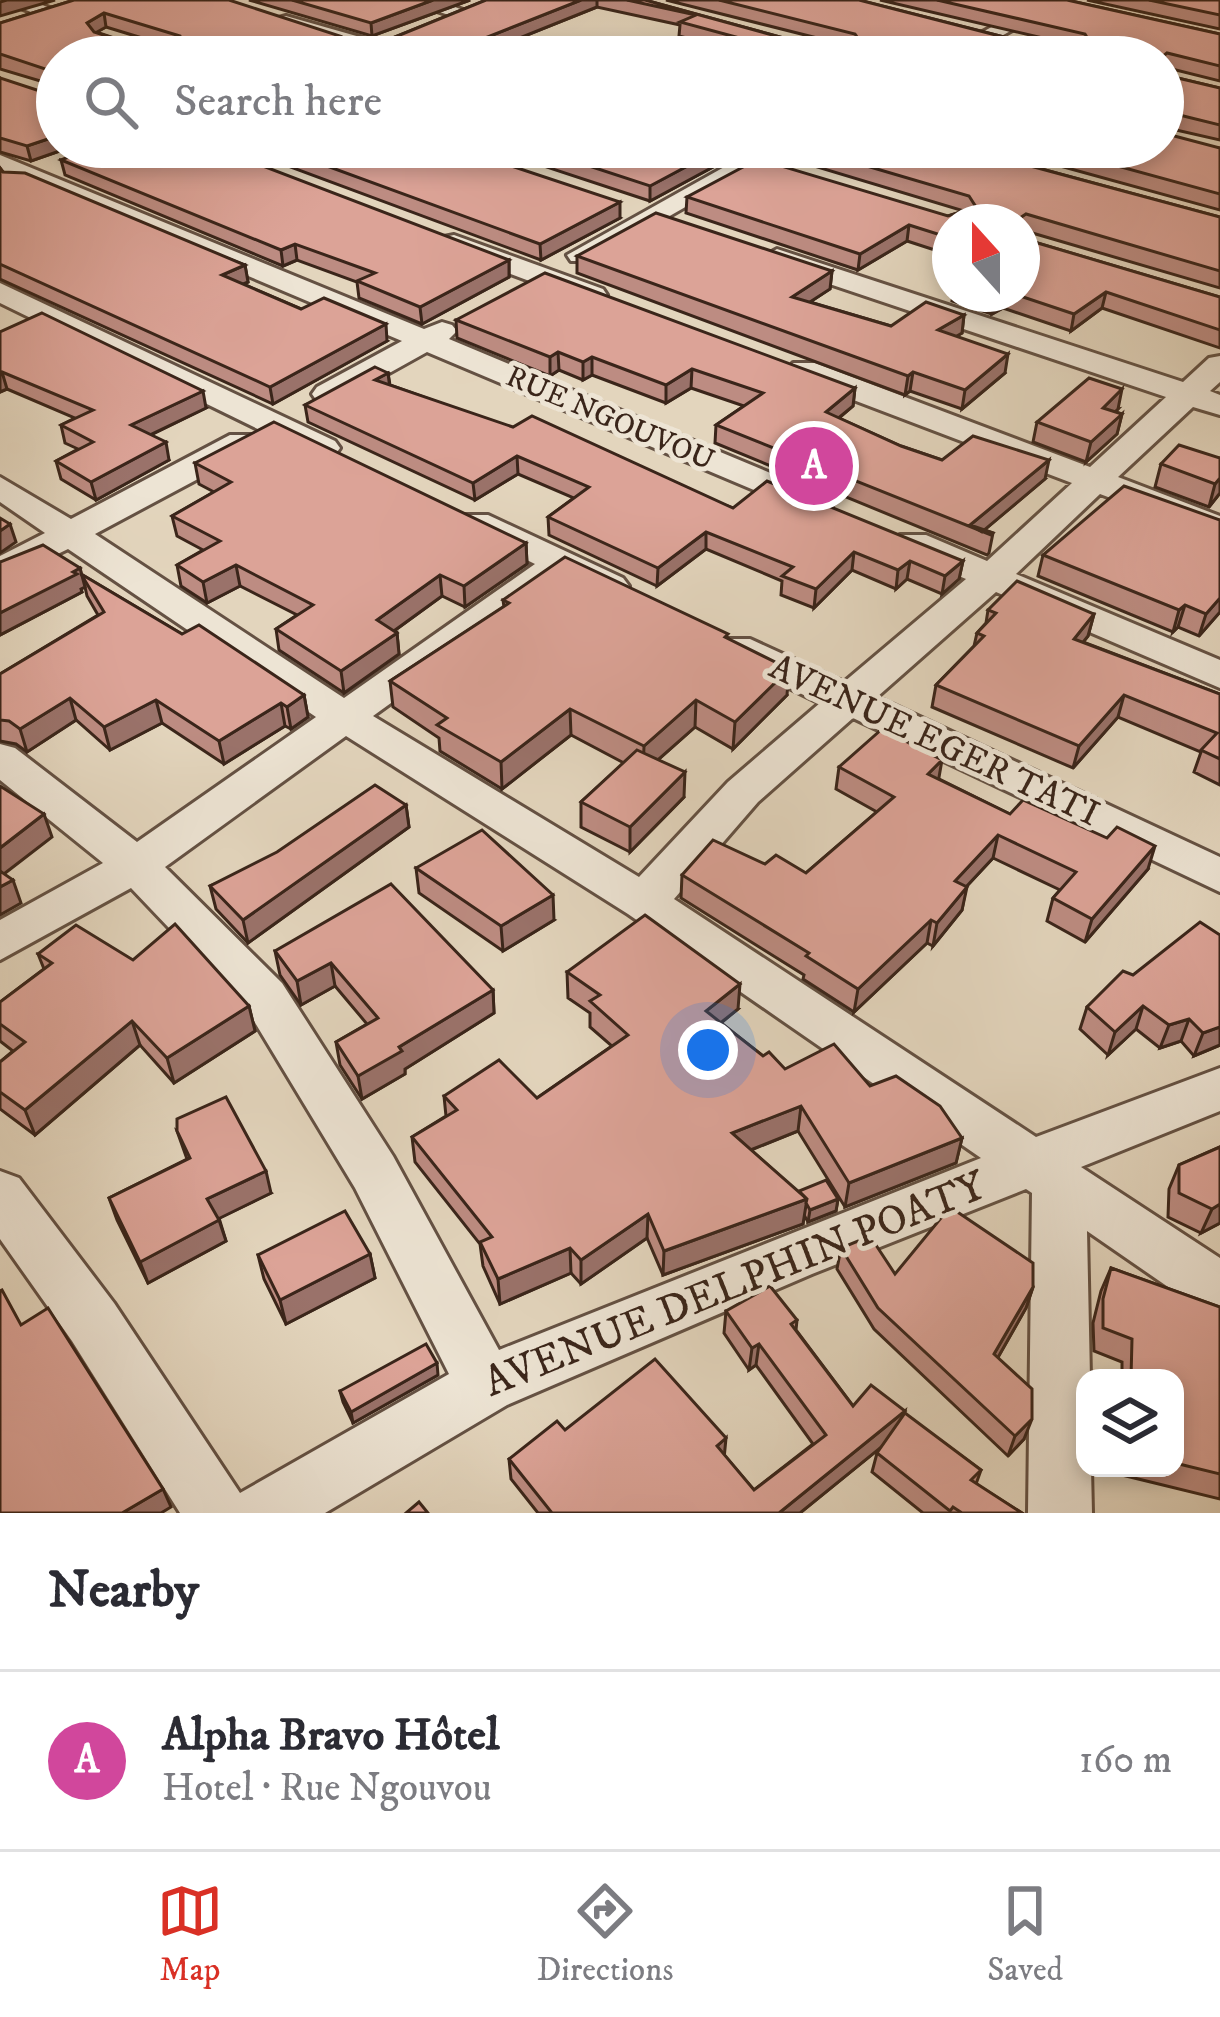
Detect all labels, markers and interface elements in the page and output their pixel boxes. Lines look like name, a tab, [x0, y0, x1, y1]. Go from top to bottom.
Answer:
search box	[36, 36, 1184, 168]
icon: search	[78, 69, 144, 135]
text: Search here	[174, 74, 382, 130]
north arrow	[932, 204, 1040, 312]
street label: RUE NGOUVOU	[500, 358, 720, 480]
pin: A	[775, 421, 853, 511]
street label: AVENUE EGER TATI	[762, 645, 1106, 837]
your location	[678, 1020, 738, 1080]
street label: AVENUE DELPHIN POATY	[477, 1160, 994, 1410]
map controls	[1076, 1369, 1184, 1477]
button: layers	[1076, 1369, 1184, 1477]
text: Nearby	[48, 1559, 199, 1623]
text: Alpha Bravo Hôtel	[162, 1708, 500, 1764]
text: A	[75, 1736, 99, 1785]
text: 160 m	[1079, 1736, 1172, 1785]
text: Hotel · Rue Ngouvou	[162, 1764, 492, 1813]
tab: Map	[157, 1878, 223, 1991]
tab: Directions	[537, 1878, 673, 1991]
tab: Saved	[987, 1878, 1063, 1991]

